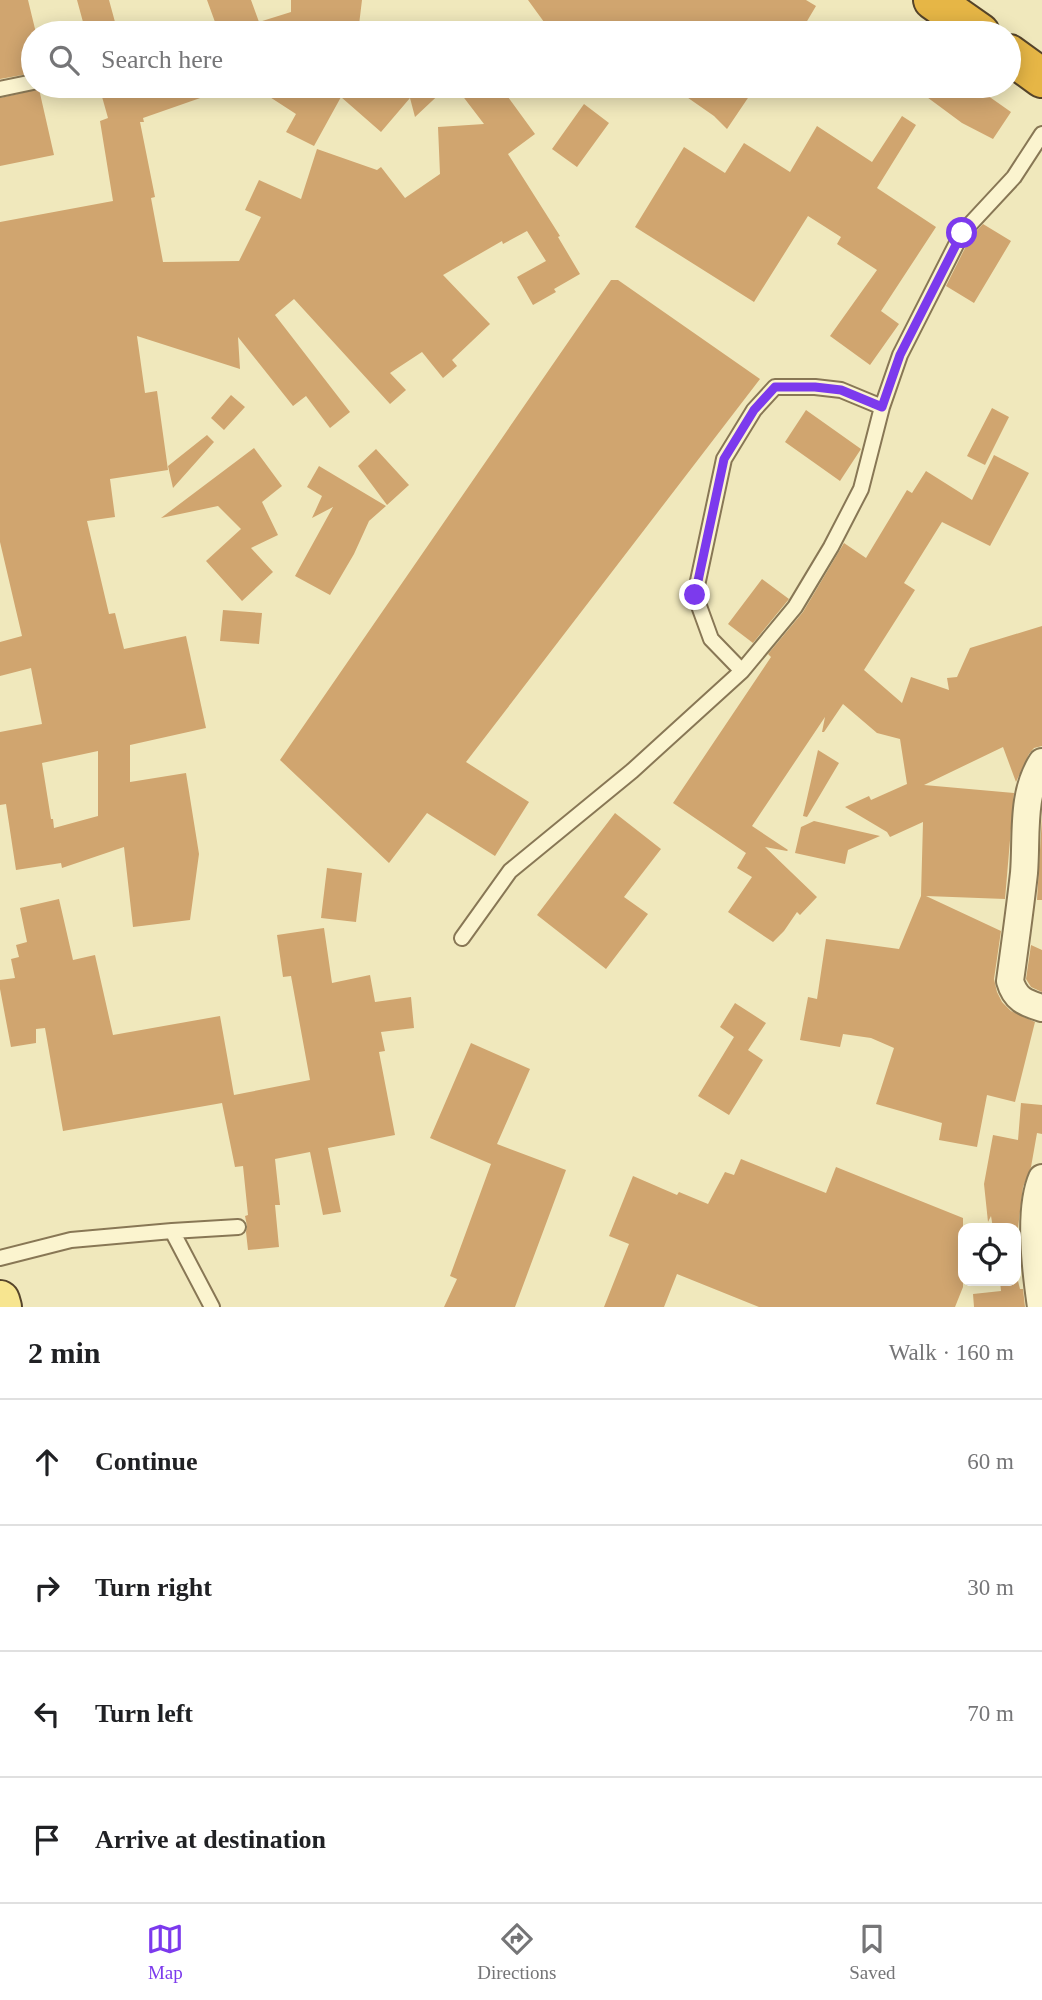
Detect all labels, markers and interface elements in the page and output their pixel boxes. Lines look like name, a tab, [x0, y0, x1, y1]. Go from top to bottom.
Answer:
search box	[21, 21, 1021, 98]
icon: search	[45, 41, 83, 79]
text: Search here	[101, 45, 223, 74]
route start	[946, 217, 977, 248]
route end	[679, 579, 710, 610]
map controls	[958, 1223, 1021, 1286]
button: locate	[958, 1223, 1021, 1286]
text: 2 min	[28, 1336, 101, 1369]
text: Walk · 160 m	[889, 1340, 1014, 1365]
icon: ahead	[28, 1443, 66, 1481]
text: Continue	[95, 1447, 198, 1476]
text: 60 m	[967, 1449, 1014, 1474]
icon: right	[28, 1569, 66, 1607]
text: Turn right	[95, 1573, 212, 1602]
text: 30 m	[967, 1575, 1014, 1600]
icon: left	[28, 1695, 66, 1733]
text: Turn left	[95, 1699, 193, 1728]
text: 70 m	[967, 1701, 1014, 1726]
icon: arrive	[28, 1821, 66, 1859]
text: Arrive at destination	[95, 1825, 326, 1854]
tab: Map	[146, 1920, 184, 1984]
tab: Directions	[477, 1920, 556, 1984]
tab: Saved	[849, 1920, 896, 1984]

